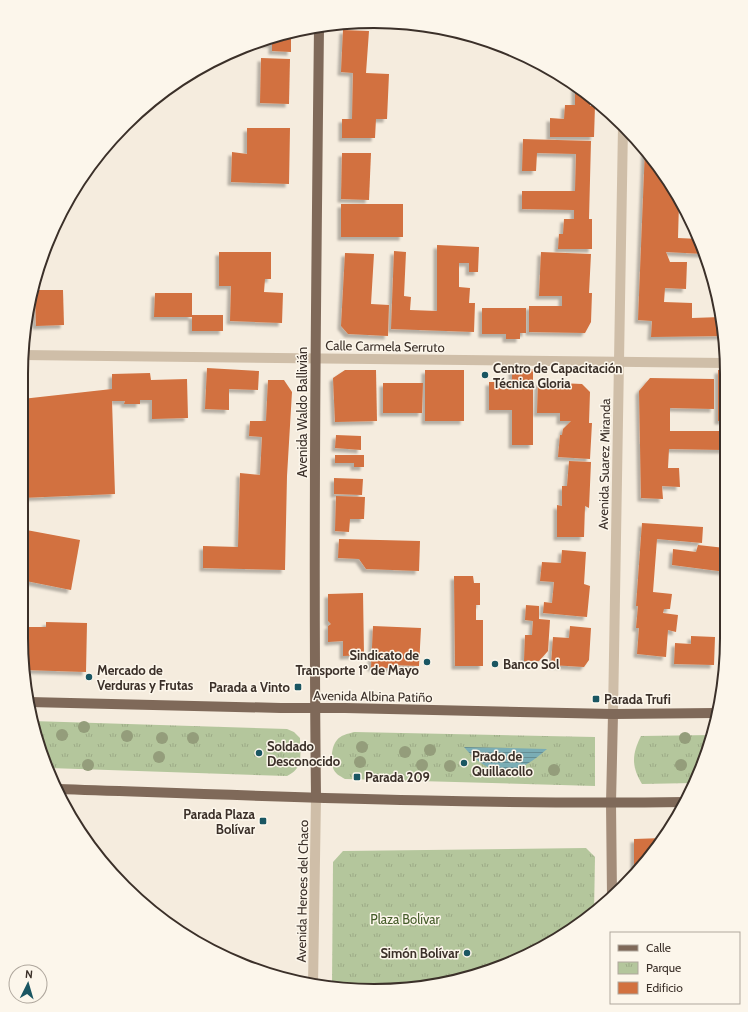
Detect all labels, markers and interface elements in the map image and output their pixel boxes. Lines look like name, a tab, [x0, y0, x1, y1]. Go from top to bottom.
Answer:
street label: Calle Carmela Serruto	[325, 337, 445, 355]
street label: Avenida Waldo Ballivián	[294, 347, 310, 477]
place label: Centro de Capacitación Técnica Gloria	[493, 360, 623, 391]
marker: Centro de Capacitación Técnica Gloria	[480, 370, 490, 380]
street label: Avenida Suarez Miranda	[595, 397, 613, 530]
place label: Sindicato de Transporte 1º de Mayo	[295, 647, 420, 678]
place label: Banco Sol	[503, 656, 560, 672]
marker: Sindicato de Transporte 1º de Mayo	[422, 657, 432, 667]
marker: Banco Sol	[490, 659, 500, 669]
place label: Mercado de Verduras y Frutas	[97, 662, 194, 693]
marker: Mercado de Verduras y Frutas	[84, 672, 94, 682]
place label: Parada a Vinto	[209, 679, 291, 695]
marker: Parada a Vinto	[293, 682, 303, 692]
street label: Avenida Albina Patiño	[313, 687, 433, 705]
place label: Parada Trufi	[604, 691, 671, 707]
marker: Parada Trufi	[591, 694, 601, 704]
place label: Soldado Desconocido	[267, 738, 341, 769]
marker: Soldado Desconocido	[254, 748, 264, 758]
place label: Prado de Quillacollo	[472, 748, 533, 779]
marker: Prado de Quillacollo	[459, 758, 469, 768]
place label: Parada 209	[365, 769, 430, 785]
marker: Parada 209	[352, 772, 362, 782]
place label: Parada Plaza Bolívar	[183, 806, 256, 837]
marker: Parada Plaza Bolívar	[258, 816, 268, 826]
street label: Avenida Heroes del Chaco	[293, 820, 311, 962]
park label: Plaza Bolívar	[370, 911, 441, 927]
legend	[610, 932, 740, 1004]
text: Calle	[646, 940, 671, 955]
place label: Simón Bolívar	[380, 945, 460, 961]
marker: Simón Bolívar	[462, 948, 472, 958]
text: Parque	[646, 960, 681, 975]
north arrow	[8, 964, 48, 1004]
text: N	[24, 967, 33, 981]
text: Edificio	[646, 980, 683, 995]

